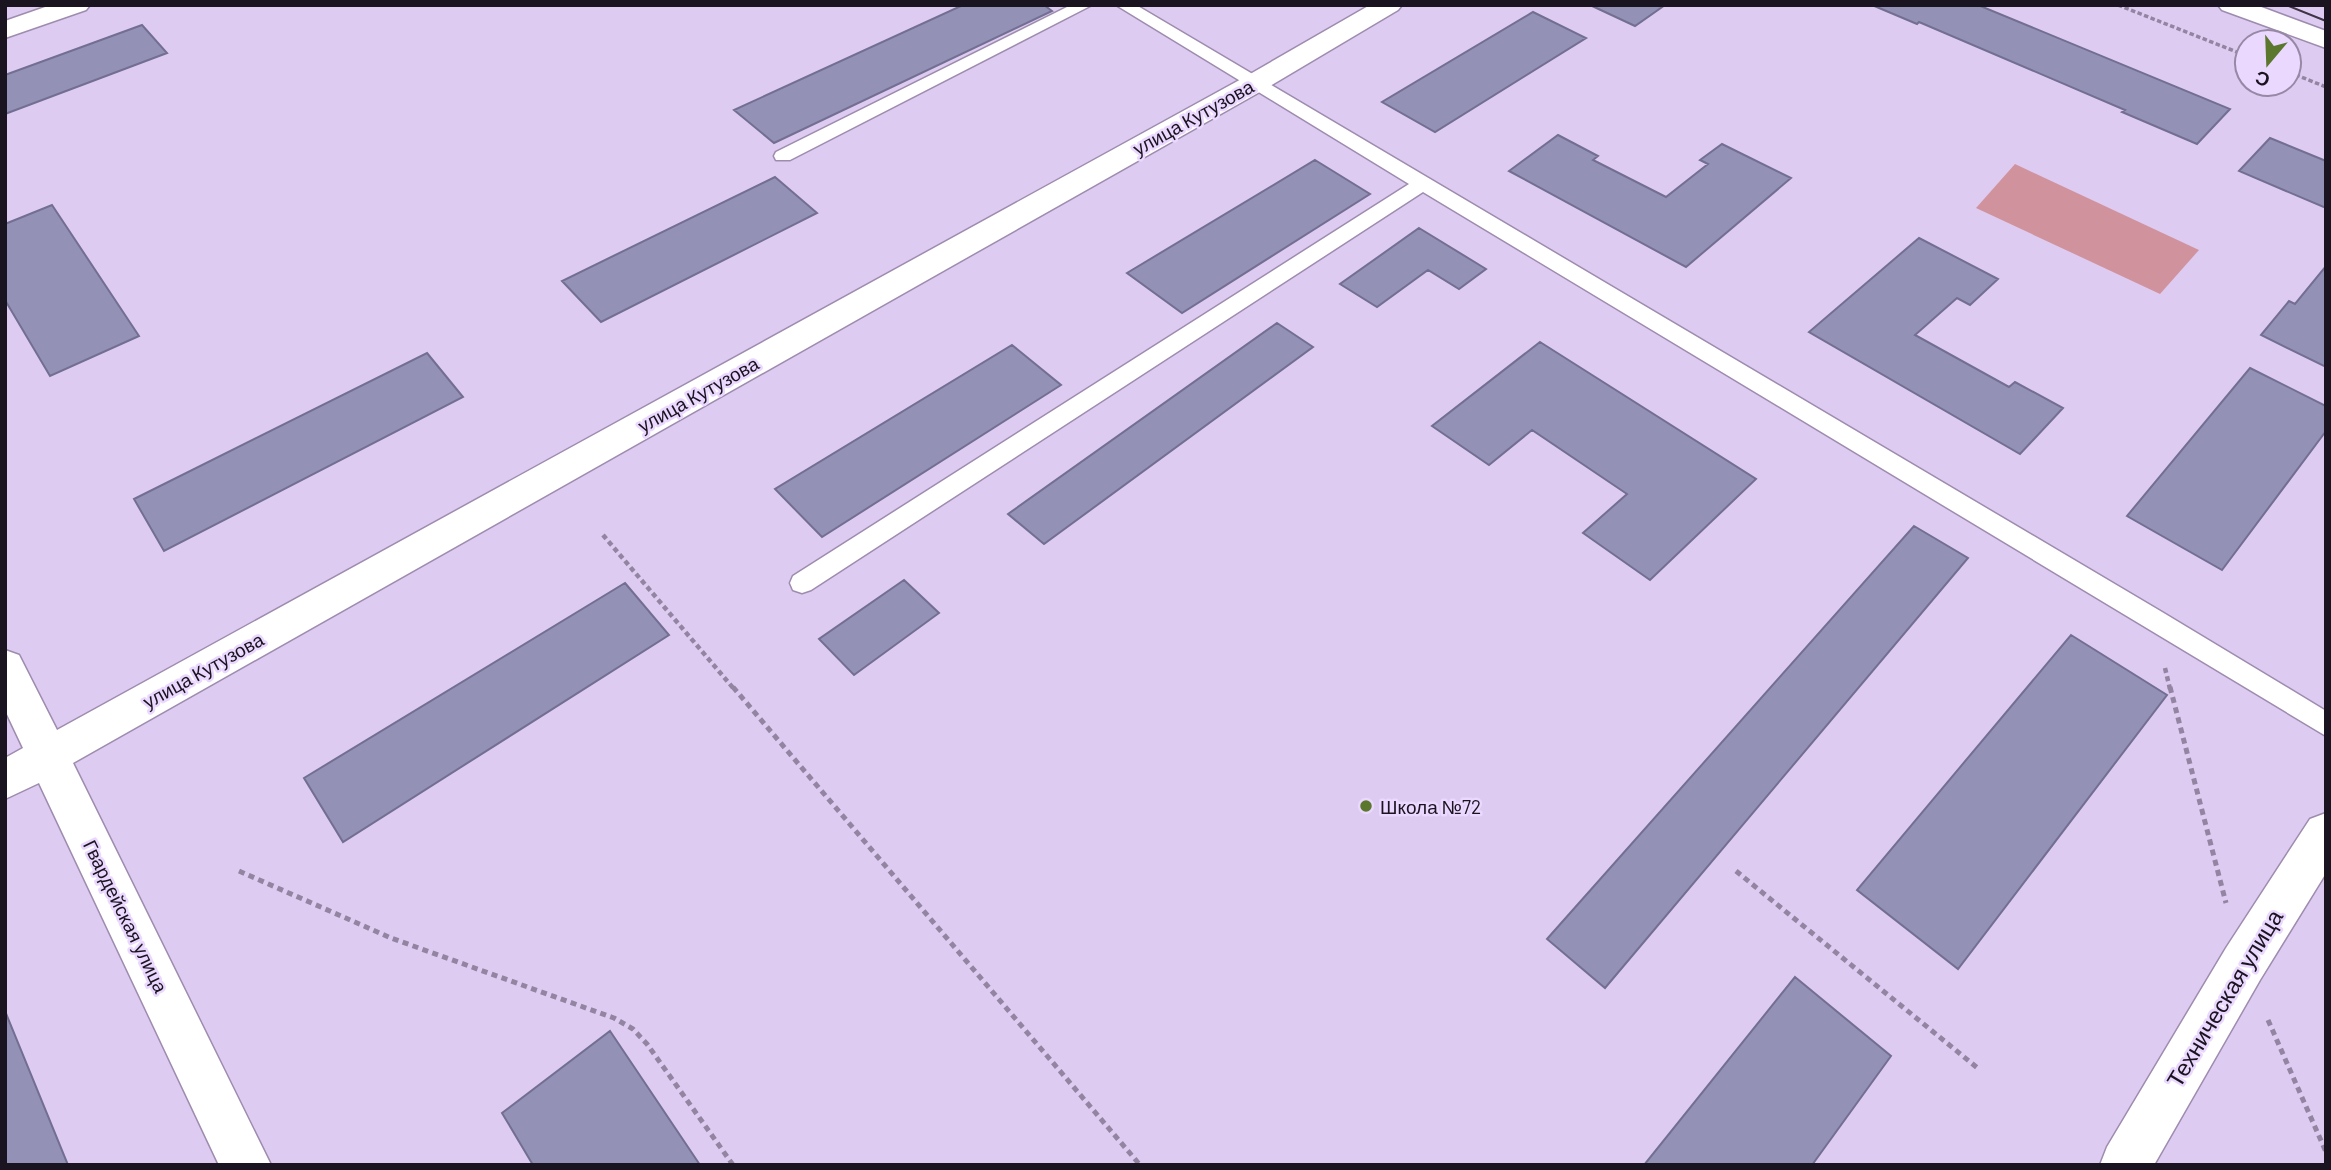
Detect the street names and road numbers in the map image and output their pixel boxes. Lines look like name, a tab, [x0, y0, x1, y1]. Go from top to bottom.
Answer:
street label: улица Кутузова	[1129, 74, 1258, 160]
street label: улица Кутузова	[634, 351, 763, 437]
street label: улица Кутузова	[139, 627, 268, 713]
street label: Гвардейская улица	[79, 836, 173, 997]
street label: Техническая улица	[2160, 904, 2288, 1092]

